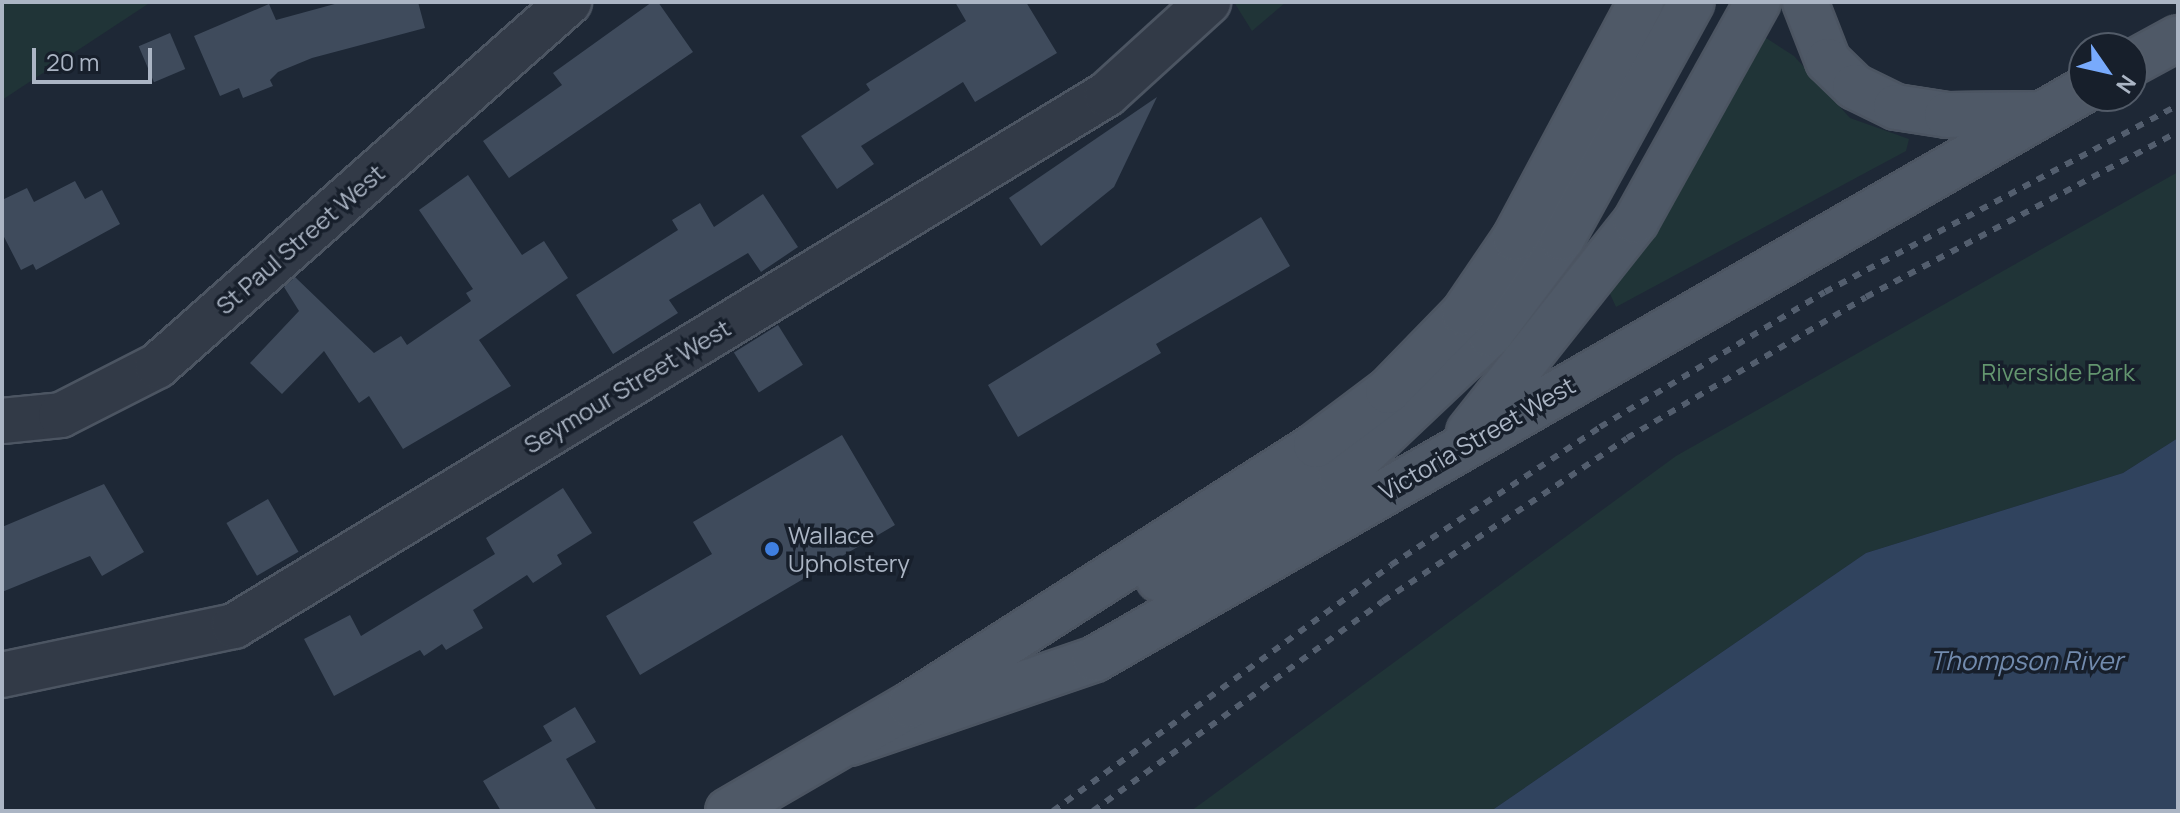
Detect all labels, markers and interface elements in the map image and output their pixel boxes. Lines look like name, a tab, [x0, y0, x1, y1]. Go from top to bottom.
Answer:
scale bar	[36, 32, 156, 82]
north arrow	[2068, 32, 2148, 112]
text: 20 m	[46, 45, 99, 78]
text: N	[2109, 69, 2143, 99]
street label: St Paul Street West	[210, 158, 390, 320]
street label: Seymour Street West	[518, 313, 736, 459]
park label: Riverside Park	[1981, 358, 2135, 386]
street label: Victoria Street West	[1374, 370, 1580, 506]
place label: Wallace Upholstery	[788, 521, 910, 577]
marker: Wallace Upholstery	[763, 540, 781, 558]
water label: Thompson River	[1929, 645, 2123, 677]

